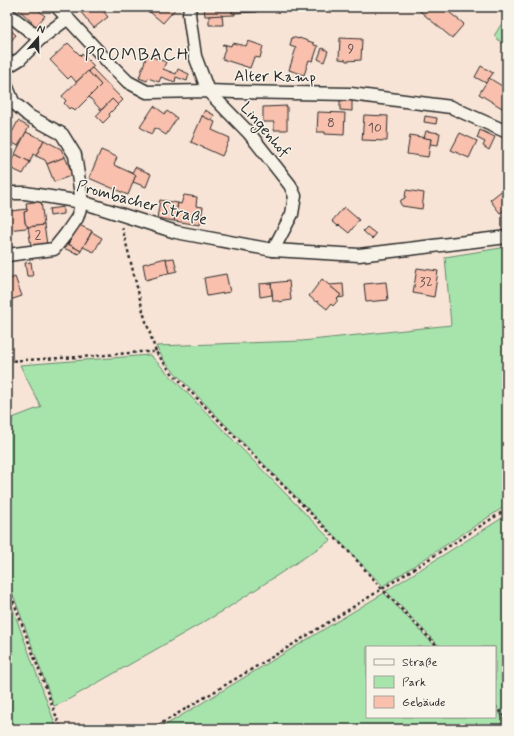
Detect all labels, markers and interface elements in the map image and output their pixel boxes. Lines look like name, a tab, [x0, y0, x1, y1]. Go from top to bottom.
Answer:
north arrow	[18, 18, 58, 58]
text: N	[35, 22, 47, 37]
house number: 9	[348, 40, 355, 58]
district label: PROMBACH	[85, 43, 189, 67]
street label: Alter Kamp	[234, 66, 316, 88]
street label: Lingenhof	[235, 98, 295, 163]
house number: 8	[327, 114, 335, 132]
house number: 10	[368, 119, 382, 137]
street label: Prombacher Straße	[74, 175, 210, 231]
house number: 2	[35, 226, 42, 244]
house number: 32	[419, 273, 433, 291]
legend	[366, 646, 496, 718]
text: Straße	[402, 655, 437, 671]
text: Park	[402, 675, 426, 691]
text: Gebäude	[402, 695, 445, 711]

